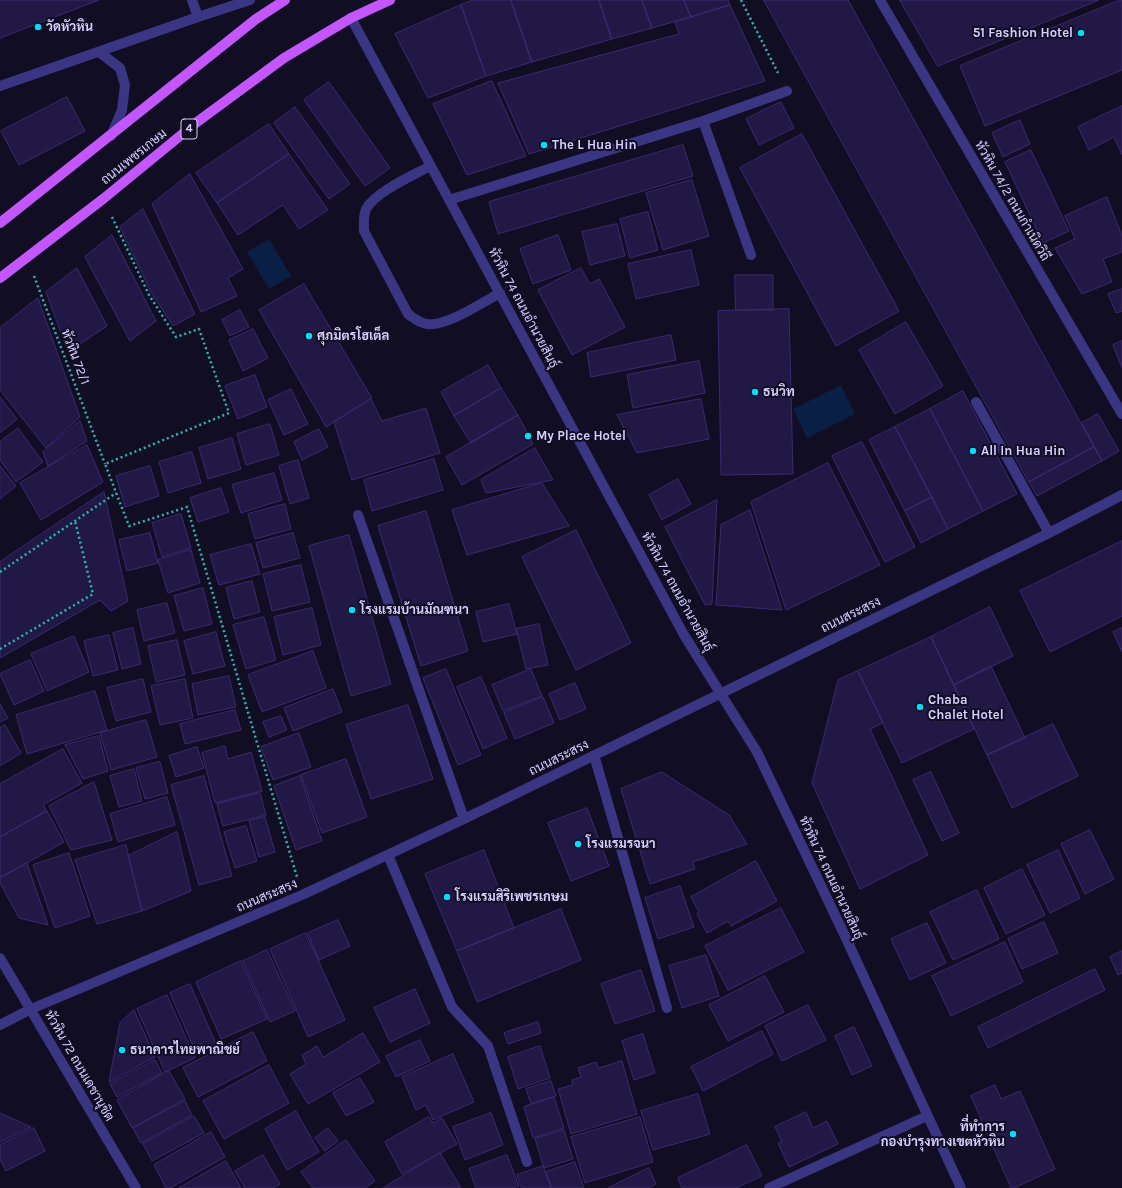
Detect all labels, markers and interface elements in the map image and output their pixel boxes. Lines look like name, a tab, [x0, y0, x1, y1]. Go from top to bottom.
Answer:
place label: วัดหัวหิน	[46, 19, 93, 35]
marker: วัดหัวหิน	[33, 22, 43, 32]
place label: 51 Fashion Hotel	[973, 25, 1073, 41]
marker: 51 Fashion Hotel	[1076, 28, 1086, 38]
road number: 4	[181, 119, 197, 139]
street label: ถนนเพชรเกษม	[98, 126, 170, 188]
place label: The L Hua Hin	[552, 137, 637, 153]
street label: หัวหิน 74/2 ถนนกำเนิดวิถี	[971, 138, 1053, 264]
marker: The L Hua Hin	[539, 140, 549, 150]
street label: หัวหิน 74 ถนนอำนวยสินธุ์	[485, 245, 561, 371]
street label: หัวหิน 72/1	[57, 327, 93, 387]
place label: ศุภมิตรโฮเต็ล	[317, 328, 389, 344]
marker: ศุภมิตรโฮเต็ล	[304, 331, 314, 341]
place label: ธนวิท	[763, 384, 795, 400]
marker: ธนวิท	[750, 387, 760, 397]
place label: My Place Hotel	[536, 428, 626, 444]
marker: My Place Hotel	[523, 431, 533, 441]
place label: All In Hua Hin	[981, 443, 1065, 459]
marker: All In Hua Hin	[968, 446, 978, 456]
street label: หัวหิน 74 ถนนอำนวยสินธุ์	[638, 529, 716, 655]
street label: ถนนสระสรง	[819, 594, 883, 636]
place label: โรงแรมบ้านมัณฑนา	[360, 602, 469, 618]
marker: โรงแรมบ้านมัณฑนา	[347, 605, 357, 615]
place label: Chaba Chalet Hotel	[928, 692, 1004, 723]
marker: Chaba Chalet Hotel	[915, 702, 925, 712]
street label: ถนนสระสรง	[527, 737, 591, 779]
street label: หัวหิน 74 ถนนอำนวยสินธุ์	[796, 814, 866, 942]
place label: โรงแรมรจนา	[586, 836, 656, 852]
marker: โรงแรมรจนา	[573, 839, 583, 849]
street label: ถนนสระสรง	[234, 876, 300, 916]
place label: โรงแรมสิริเพชรเกษม	[455, 889, 568, 905]
marker: โรงแรมสิริเพชรเกษม	[442, 892, 452, 902]
street label: หัวหิน 72 ถนนเดชานุชิต	[41, 1008, 117, 1124]
place label: ธนาคารไทยพาณิชย์	[130, 1042, 240, 1058]
marker: ธนาคารไทยพาณิชย์	[117, 1045, 127, 1055]
place label: ที่ทำการ กองบำรุงทางเขตหัวหิน	[881, 1119, 1005, 1150]
marker: ที่ทำการ กองบำรุงทางเขตหัวหิน	[1008, 1129, 1018, 1139]

